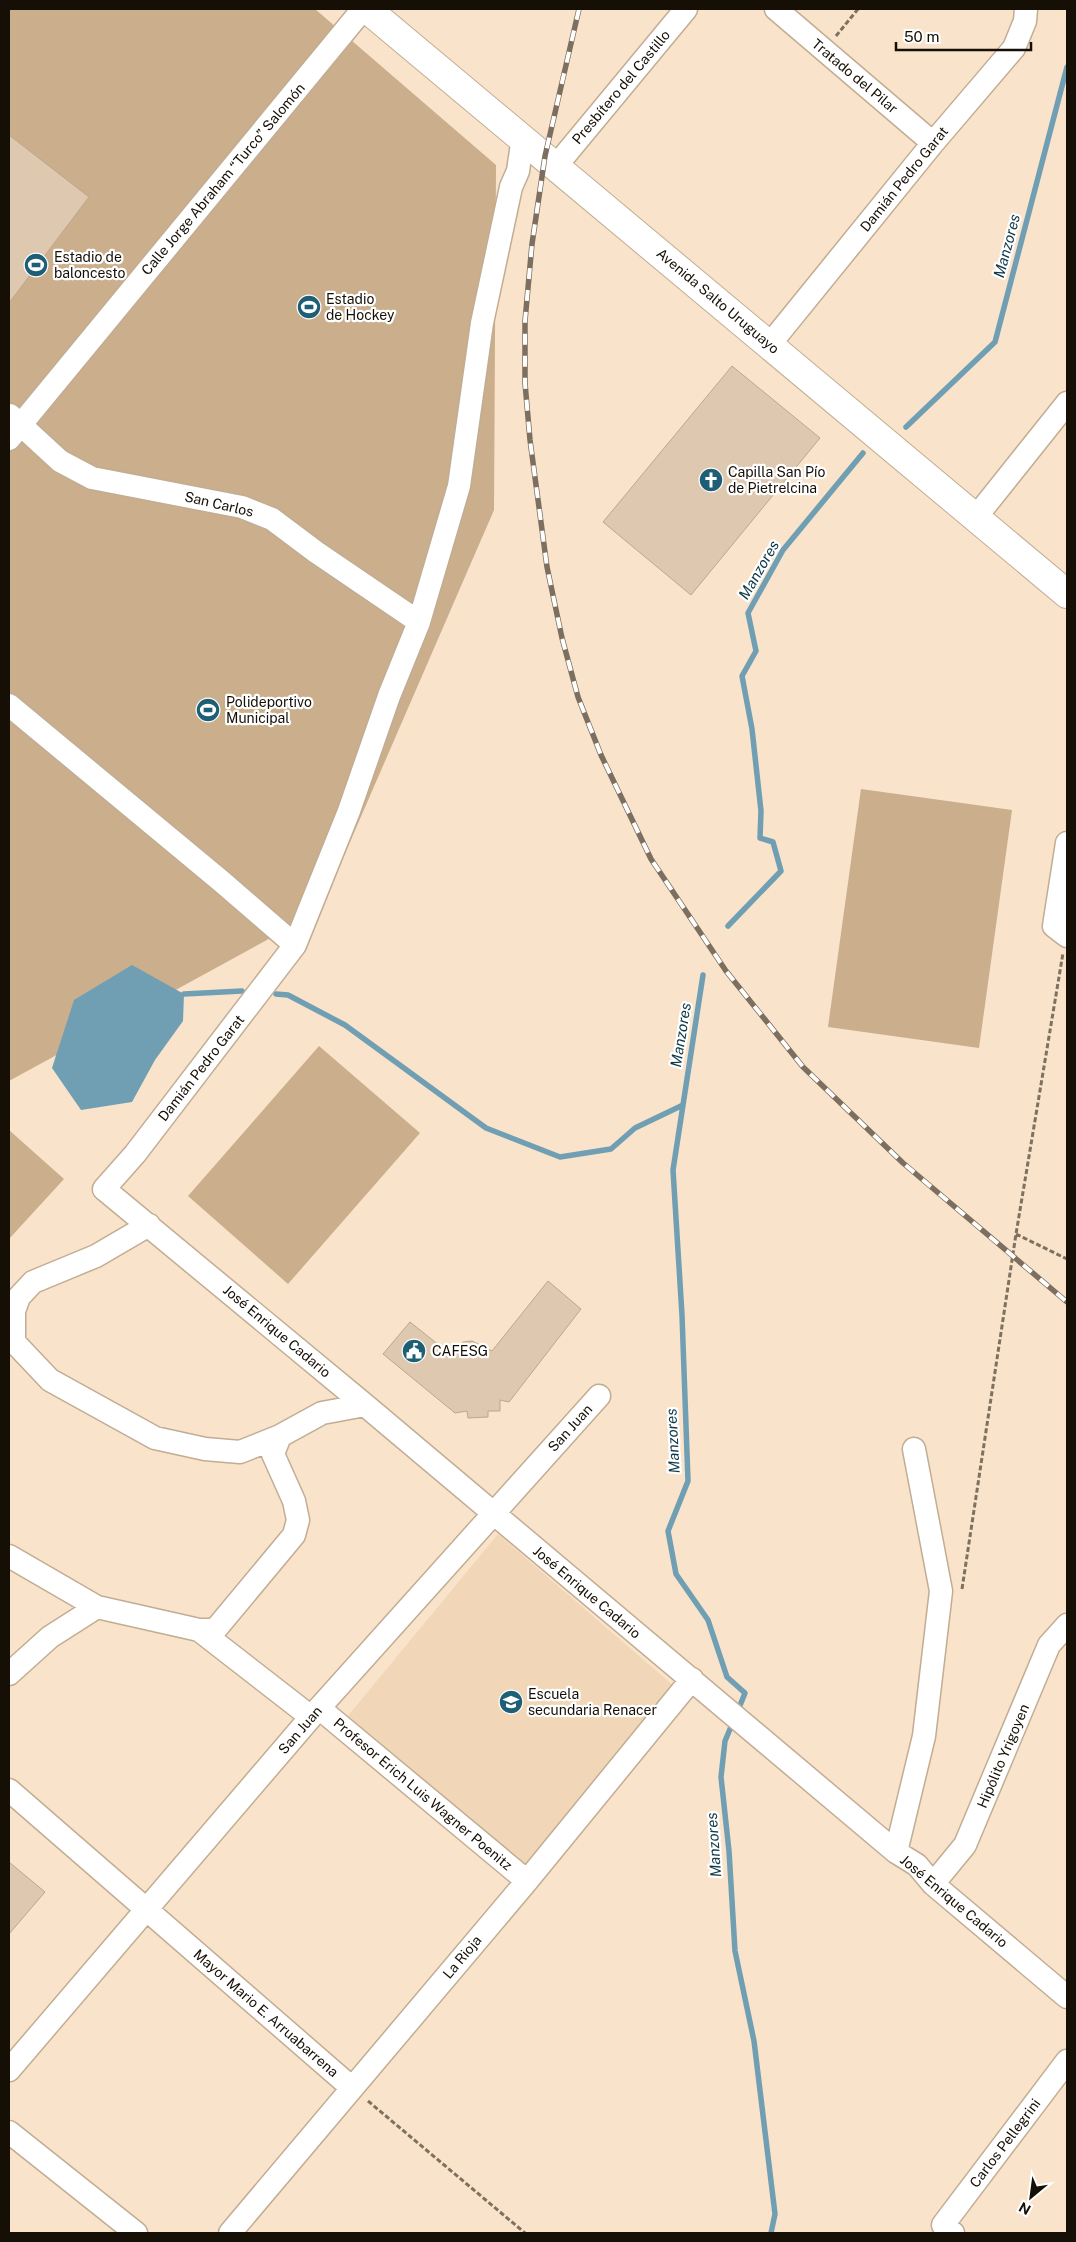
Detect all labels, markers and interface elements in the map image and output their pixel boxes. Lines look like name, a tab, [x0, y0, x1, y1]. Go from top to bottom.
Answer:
scale bar	[896, 20, 1031, 52]
street label: Presbítero del Castillo	[569, 27, 673, 147]
text: 50 m	[904, 28, 939, 45]
street label: Tratado del Pilar	[809, 36, 901, 116]
street label: Calle Jorge Abraham “Turco” Salomón	[138, 80, 308, 278]
street label: Damián Pedro Garat	[857, 123, 951, 235]
water label: Manzores	[990, 212, 1023, 280]
street label: Avenida Salto Uruguayo	[653, 245, 783, 357]
place label: Estadio de baloncesto	[54, 249, 126, 281]
sports icon: Estadio de baloncesto	[23, 252, 49, 278]
place label: Estadio de Hockey	[326, 291, 395, 323]
sports icon: Estadio de Hockey	[296, 294, 322, 320]
place label: Capilla San Pío de Pietrelcina	[728, 464, 825, 496]
church icon: Capilla San Pío de Pietrelcina	[698, 467, 724, 493]
street label: San Carlos	[183, 488, 255, 520]
water label: Manzores	[735, 537, 782, 602]
place label: Polideportivo Municipal	[226, 694, 312, 726]
sports icon: Polideportivo Municipal	[195, 697, 221, 723]
water label: Manzores	[667, 1001, 694, 1068]
street label: Damián Pedro Garat	[155, 1012, 247, 1124]
street label: José Enrique Cadario	[220, 1281, 334, 1381]
public building icon: CAFESG	[401, 1338, 427, 1364]
place label: CAFESG	[432, 1343, 488, 1359]
street label: San Juan	[545, 1401, 595, 1455]
water label: Manzores	[662, 1408, 683, 1474]
street label: José Enrique Cadario	[530, 1542, 644, 1642]
place label: Escuela secundaria Renacer	[528, 1686, 657, 1718]
school or university icon: Escuela secundaria Renacer	[498, 1689, 524, 1715]
street label: Hipólito Yrigoyen	[974, 1702, 1032, 1810]
street label: San Juan	[275, 1703, 325, 1757]
street label: Profesor Erich Luis Wagner Poenitz	[331, 1715, 516, 1874]
water label: Manzores	[703, 1812, 724, 1878]
street label: José Enrique Cadario	[897, 1851, 1011, 1951]
street label: La Rioja	[439, 1932, 485, 1982]
street label: Mayor Mario E. Arruabarrena	[190, 1946, 342, 2080]
street label: Carlos Pellegrini	[966, 2096, 1044, 2190]
north arrow	[1006, 2172, 1056, 2222]
text: N	[1016, 2199, 1033, 2218]

